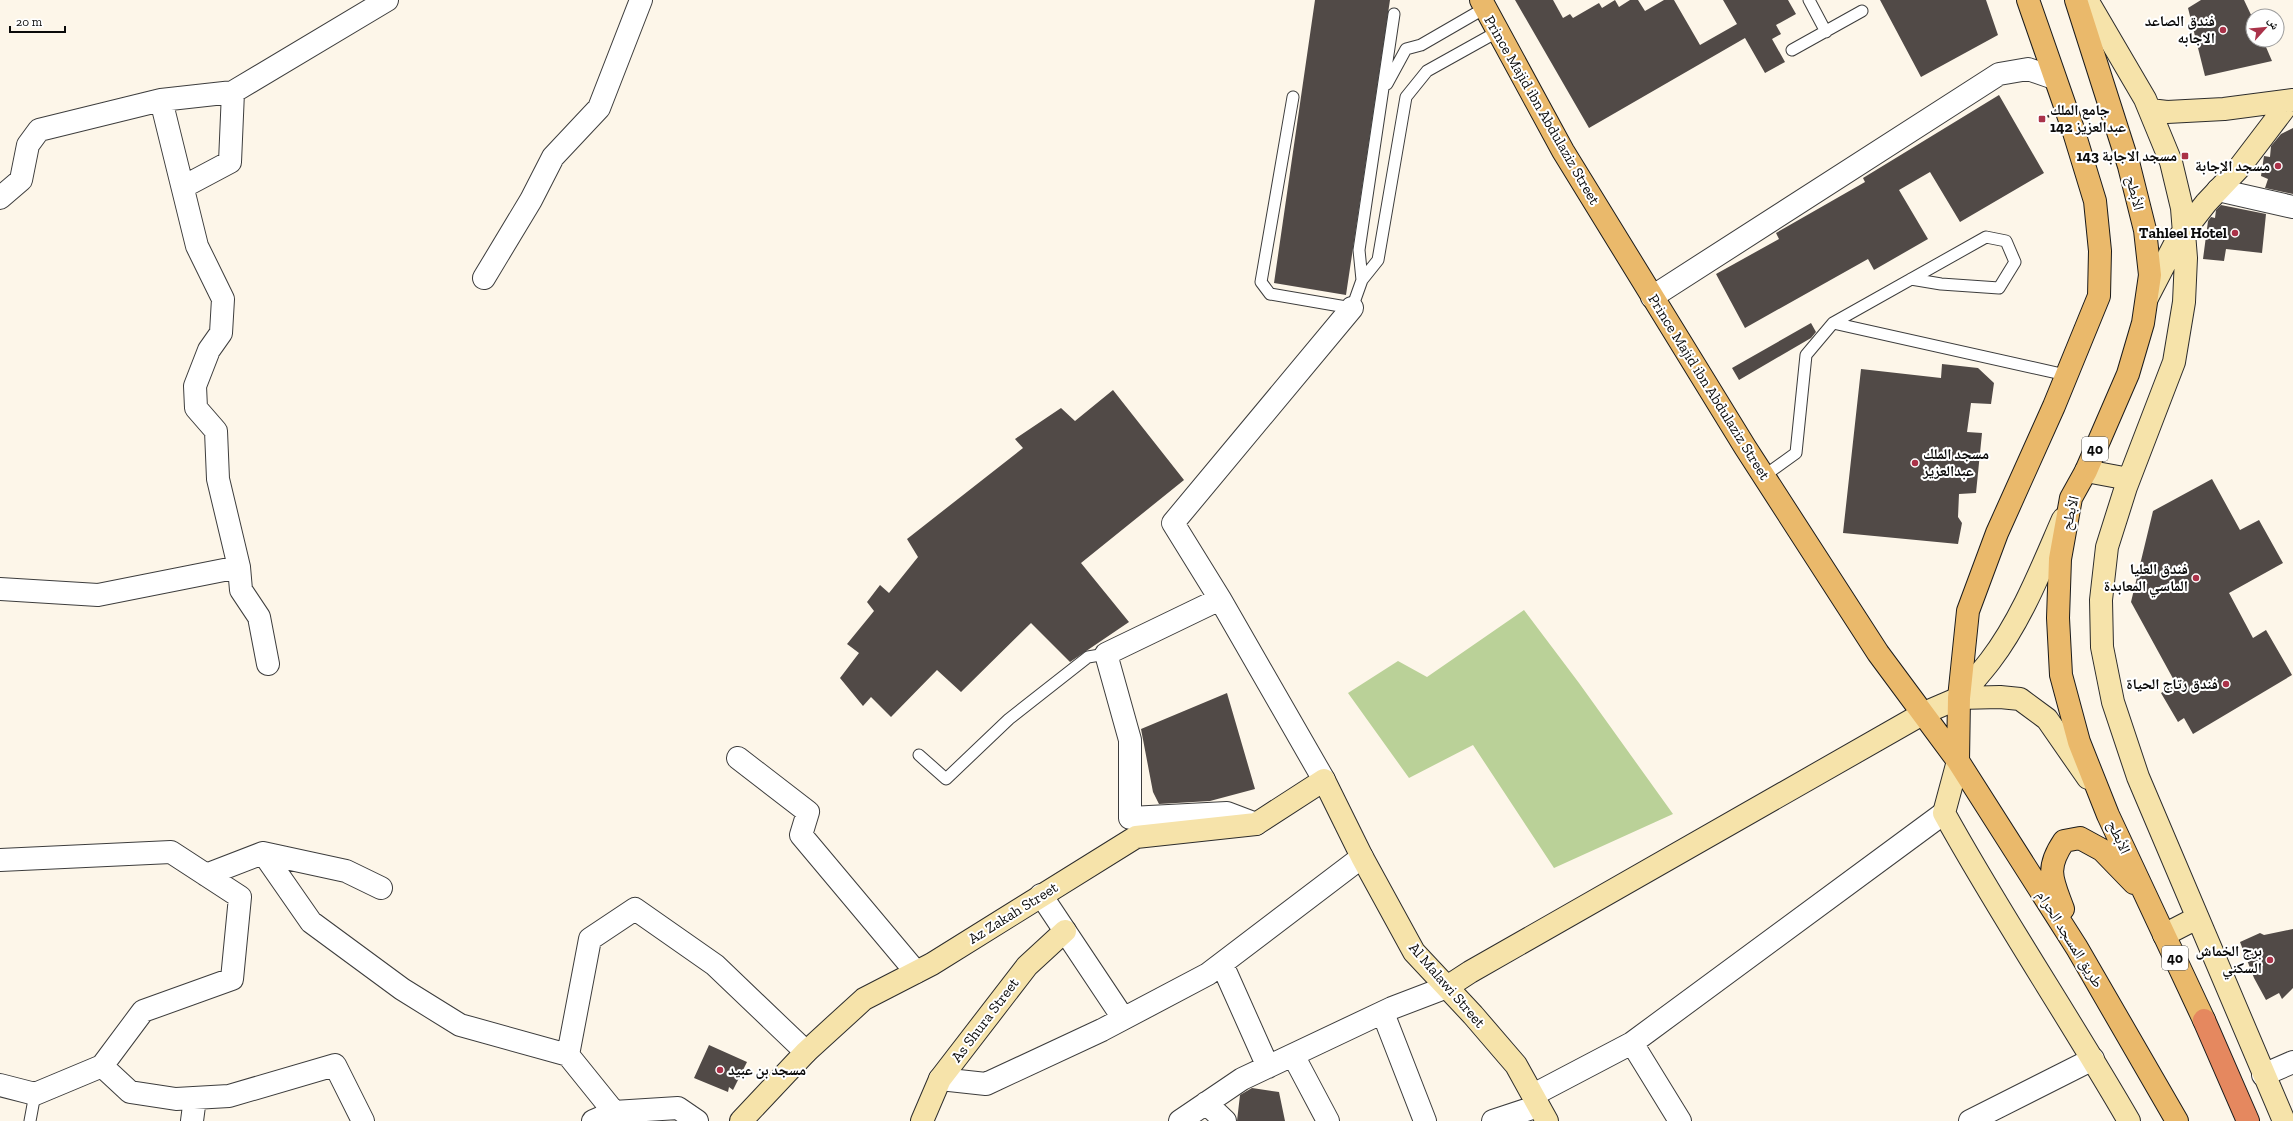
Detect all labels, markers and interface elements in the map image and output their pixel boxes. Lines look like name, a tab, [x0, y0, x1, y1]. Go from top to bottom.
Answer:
scale bar	[10, 8, 65, 34]
north arrow	[2245, 8, 2285, 48]
street label: Prince Majid ibn Abdulaziz Street	[1480, 12, 1604, 208]
place label: فندق الصاعد الاجابه	[2145, 12, 2215, 47]
text: 20 m	[16, 15, 43, 29]
text: ش	[2264, 16, 2282, 33]
marker: فندق الصاعد الاجابه	[2218, 25, 2228, 35]
place label: جامع الملك عبدالعزيز 142	[2050, 101, 2126, 136]
marker: جامع الملك عبدالعزيز 142	[2037, 114, 2047, 124]
place label: مسجد الاجابة 143	[2076, 147, 2177, 165]
marker: مسجد الاجابة 143	[2180, 151, 2190, 161]
place label: مسجد الإجابة	[2195, 157, 2270, 175]
marker: مسجد الإجابة	[2273, 161, 2283, 171]
street label: الأبطح	[2121, 174, 2148, 212]
place label: Tahleel Hotel	[2139, 224, 2227, 242]
marker: Tahleel Hotel	[2230, 228, 2240, 238]
street label: Prince Majid ibn Abdulaziz Street	[1644, 291, 1774, 483]
road number: 40	[2082, 437, 2108, 461]
place label: مسجد الملك عبدالعزيز	[1922, 445, 1989, 480]
marker: مسجد الملك عبدالعزيز	[1910, 458, 1920, 468]
street label: الأبطح	[2057, 494, 2084, 532]
place label: فندق العليا الماسي المعابدة	[2104, 560, 2188, 598]
marker: فندق العليا الماسي المعابدة	[2191, 573, 2201, 583]
place label: فندق رتاج الحياة	[2126, 675, 2218, 693]
marker: فندق رتاج الحياة	[2221, 679, 2231, 689]
street label: الأبطح	[2103, 817, 2135, 857]
street label: Az Zakah Street	[965, 878, 1061, 948]
street label: طريق المسجد الحرام	[2032, 887, 2107, 992]
street label: Al Malawi Street	[1405, 939, 1489, 1032]
place label: برج الخماش السكني	[2196, 942, 2262, 980]
road number: 40	[2162, 946, 2188, 970]
marker: برج الخماش السكني	[2265, 955, 2275, 965]
street label: As Shura Street	[947, 974, 1023, 1066]
place label: مسجد بن عبيد	[728, 1061, 806, 1079]
marker: مسجد بن عبيد	[715, 1065, 725, 1075]

